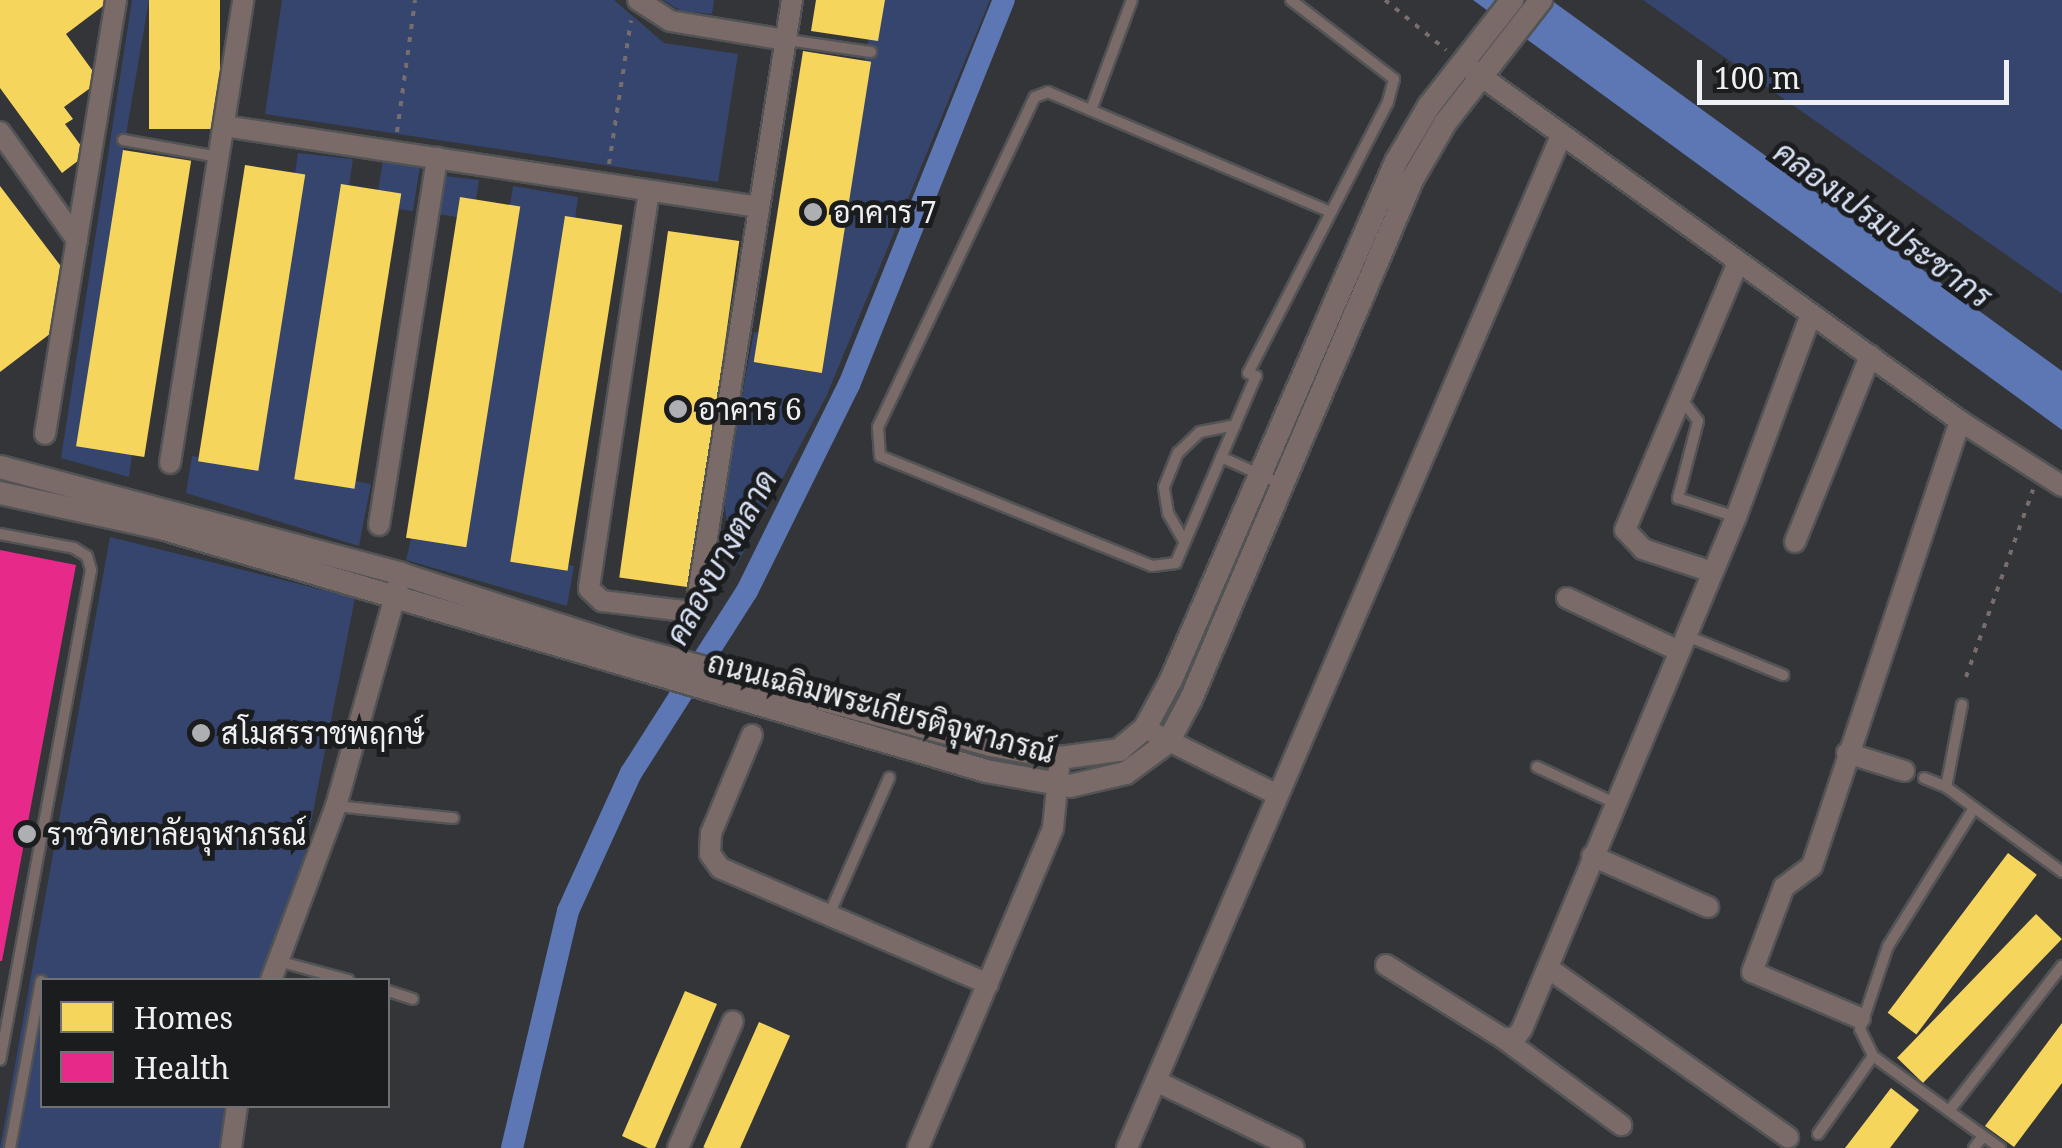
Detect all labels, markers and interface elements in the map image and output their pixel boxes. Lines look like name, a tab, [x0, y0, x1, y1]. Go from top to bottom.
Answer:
scale bar	[1702, 40, 2014, 102]
text: 100 m	[1714, 57, 1800, 98]
water label: คลองเปรมประชากร	[1767, 132, 1999, 316]
place label: อาคาร 7	[833, 194, 937, 230]
marker: อาคาร 7	[802, 201, 824, 223]
place label: อาคาร 6	[698, 391, 802, 427]
marker: อาคาร 6	[667, 398, 689, 420]
water label: คลองบางตลาด	[657, 463, 785, 651]
street label: ถนนเฉลิมพระเกียรติจุฬาภรณ์	[704, 643, 1058, 771]
place label: สโมสรราชพฤกษ์	[221, 715, 424, 751]
marker: สโมสรราชพฤกษ์	[190, 722, 212, 744]
place label: ราชวิทยาลัยจุฬาภรณ์	[47, 816, 306, 852]
marker: ราชวิทยาลัยจุฬาภรณ์	[16, 823, 38, 845]
legend	[40, 978, 390, 1108]
text: Homes	[134, 997, 233, 1038]
text: Health	[134, 1047, 230, 1088]

